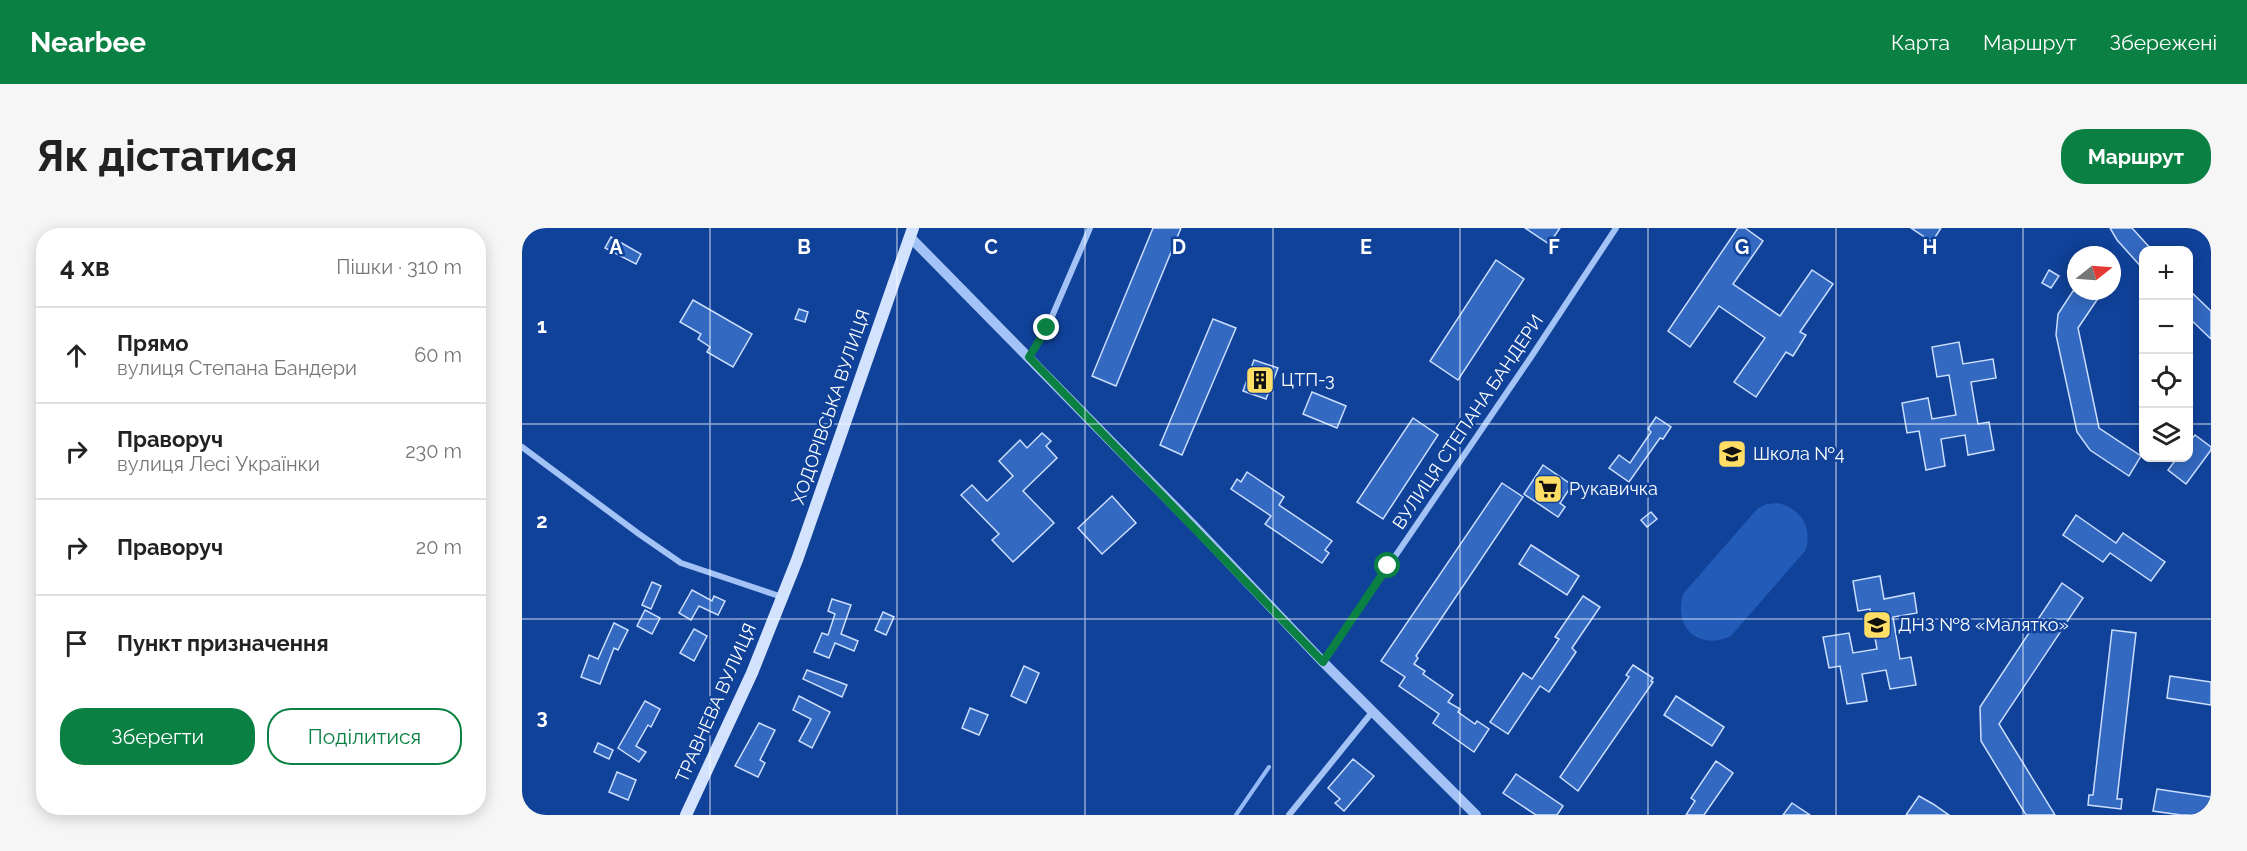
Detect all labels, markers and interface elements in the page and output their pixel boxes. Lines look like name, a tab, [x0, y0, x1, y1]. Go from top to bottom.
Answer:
text: Nearbee	[30, 26, 146, 59]
text: Карта	[1891, 30, 1950, 55]
text: Маршрут	[1983, 30, 2076, 55]
text: Збережені	[2109, 30, 2217, 55]
button: Маршрут	[2061, 129, 2211, 184]
text: Як дістатися	[36, 132, 298, 181]
text: A	[609, 235, 623, 259]
text: B	[797, 235, 811, 259]
text: C	[984, 235, 998, 259]
text: D	[1172, 235, 1186, 259]
text: E	[1360, 235, 1372, 259]
text: F	[1548, 235, 1560, 259]
text: G	[1735, 235, 1749, 259]
text: H	[1923, 235, 1937, 259]
north arrow	[2067, 246, 2121, 300]
map controls	[2139, 246, 2193, 462]
button: +	[2139, 246, 2193, 300]
text: 4 хв	[60, 252, 110, 282]
text: Пішки · 310 m	[336, 255, 462, 279]
button: −	[2139, 300, 2193, 354]
street label: ХОДОРІВСЬКА ВУЛИЦЯ	[787, 307, 874, 507]
street label: ВУЛИЦЯ СТЕПАНА БАНДЕРИ	[1388, 311, 1547, 533]
text: 1	[537, 314, 547, 338]
route end	[1033, 314, 1059, 340]
text: Прямо	[117, 330, 189, 356]
icon: ahead	[60, 339, 93, 372]
text: 60 m	[414, 343, 462, 367]
button: locate	[2139, 354, 2193, 408]
text: вулиця Степана Бандери	[117, 356, 357, 380]
building icon: ЦТП-3	[1244, 364, 1276, 396]
place label: ЦТП-3	[1281, 369, 1335, 390]
button: layers	[2139, 408, 2193, 462]
text: Праворуч	[117, 426, 223, 452]
icon: right	[60, 435, 93, 468]
school or university icon: Школа №4	[1716, 438, 1748, 470]
text: 230 m	[405, 439, 462, 463]
place label: Школа №4	[1753, 443, 1845, 464]
text: вулиця Лесі Українки	[117, 452, 320, 476]
supermarket icon: Рукавичка	[1532, 473, 1564, 505]
place label: Рукавичка	[1569, 478, 1658, 499]
text: 2	[536, 509, 548, 533]
icon: right	[60, 531, 93, 564]
text: Праворуч	[117, 534, 223, 560]
text: 20 m	[416, 535, 462, 559]
route start	[1374, 552, 1400, 578]
school or university icon: ДНЗ №8 «Малятко»	[1861, 609, 1893, 641]
place label: ДНЗ №8 «Малятко»	[1898, 614, 2069, 635]
street label: ТРАВНЕВА ВУЛИЦЯ	[671, 620, 760, 786]
icon: arrive	[60, 627, 93, 660]
text: Пункт призначення	[117, 630, 329, 656]
text: 3	[536, 705, 548, 729]
button: Зберегти	[60, 708, 255, 765]
button: Поділитися	[267, 708, 462, 765]

